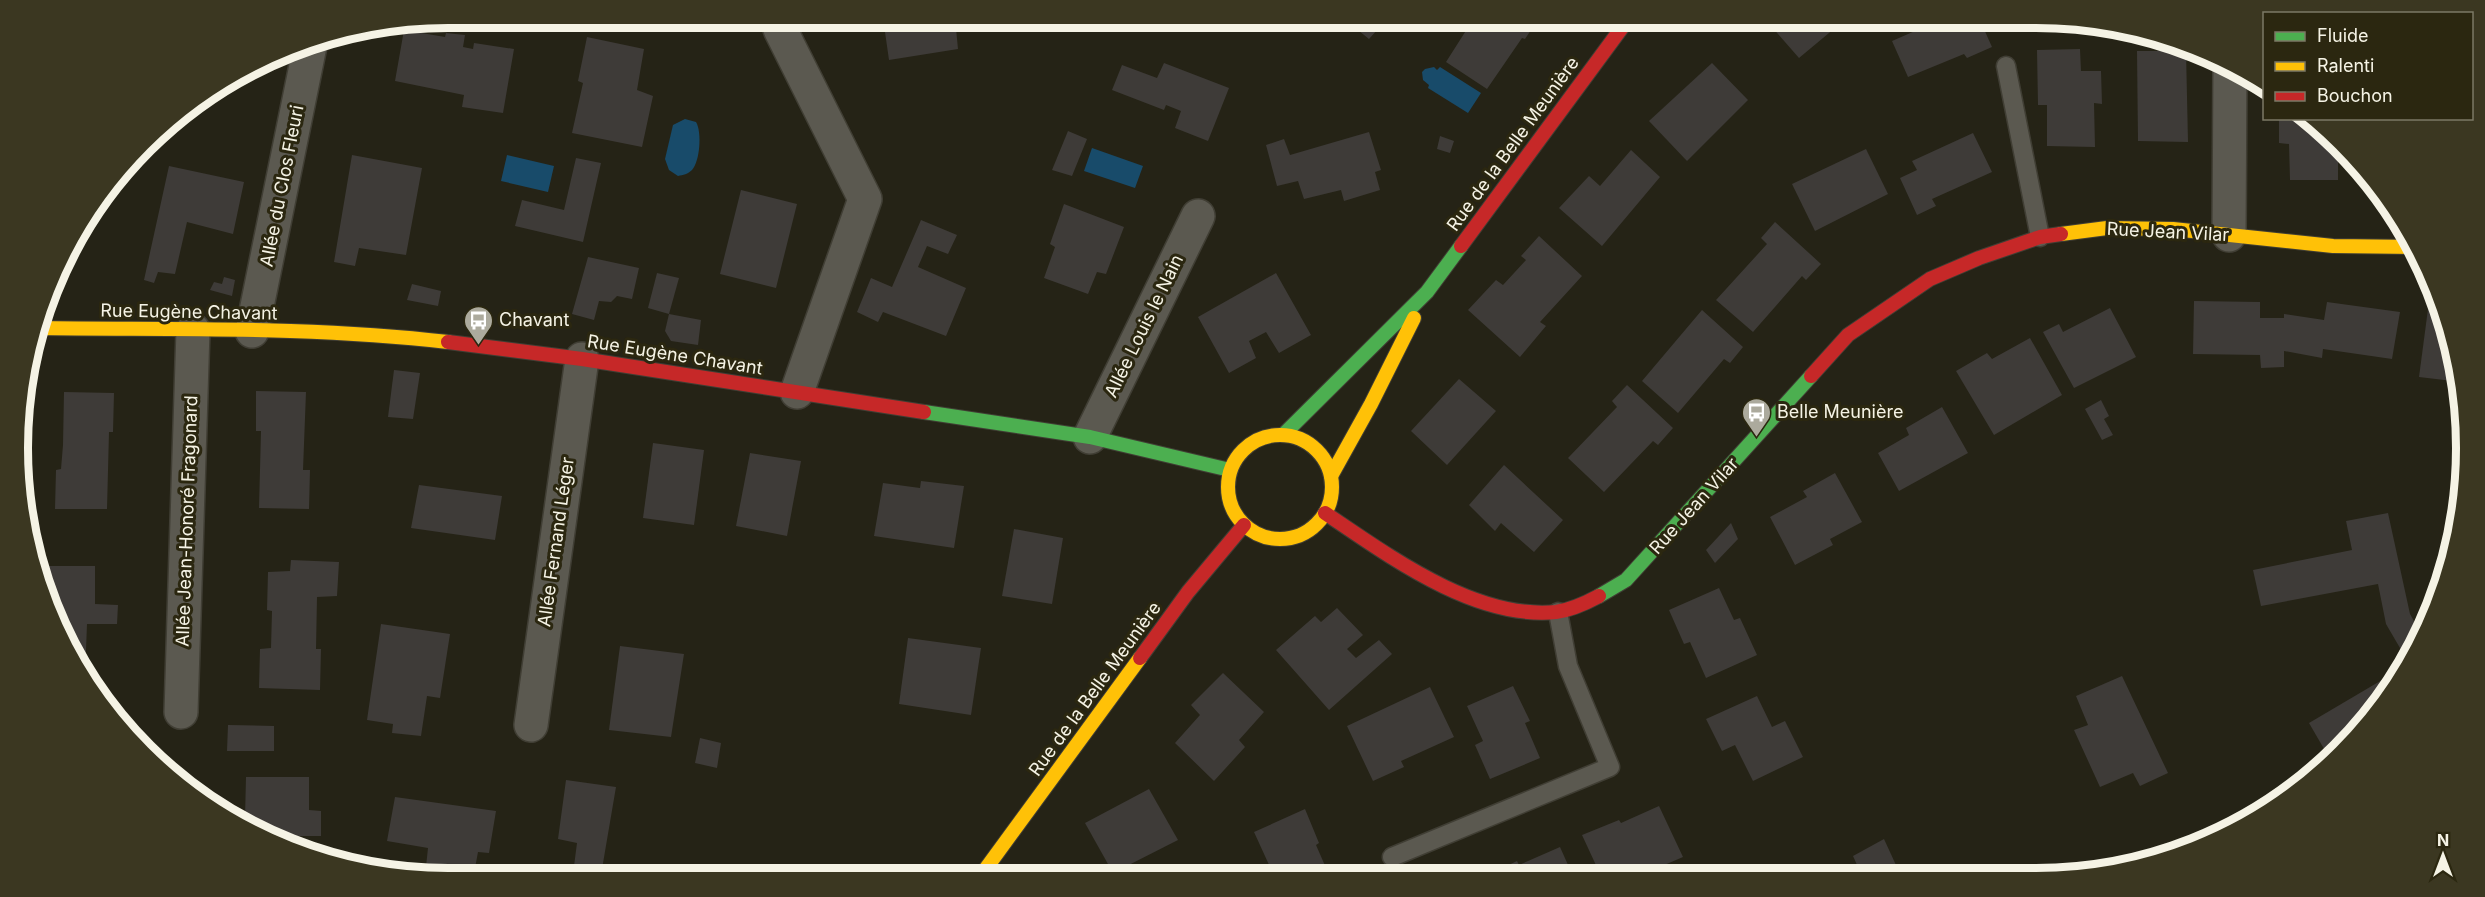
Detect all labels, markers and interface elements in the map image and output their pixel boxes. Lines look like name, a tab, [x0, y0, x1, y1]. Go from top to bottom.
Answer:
legend	[2263, 12, 2473, 120]
text: Fluide	[2317, 25, 2369, 46]
street label: Rue de la Belle Meunière	[1442, 52, 1583, 235]
text: Ralenti	[2317, 55, 2374, 76]
text: Bouchon	[2317, 85, 2393, 106]
street label: Allée du Clos Fleuri	[256, 103, 307, 269]
street label: Rue Jean Vilar	[2106, 218, 2230, 245]
street label: Allée Louis le Nain	[1100, 251, 1187, 401]
street label: Rue Eugène Chavant	[100, 299, 278, 324]
bus stop icon: Chavant	[462, 304, 494, 346]
place label: Chavant	[499, 309, 569, 330]
street label: Rue Eugène Chavant	[586, 330, 764, 379]
street label: Allée Jean-Honoré Fragonard	[172, 395, 201, 647]
bus stop icon: Belle Meunière	[1740, 396, 1772, 438]
place label: Belle Meunière	[1777, 401, 1903, 422]
street label: Rue Jean Vilar	[1645, 453, 1743, 558]
street label: Allée Fernand Léger	[533, 456, 578, 628]
street label: Rue de la Belle Meunière	[1024, 597, 1165, 780]
north arrow	[2413, 825, 2473, 885]
text: N	[2437, 830, 2449, 850]

